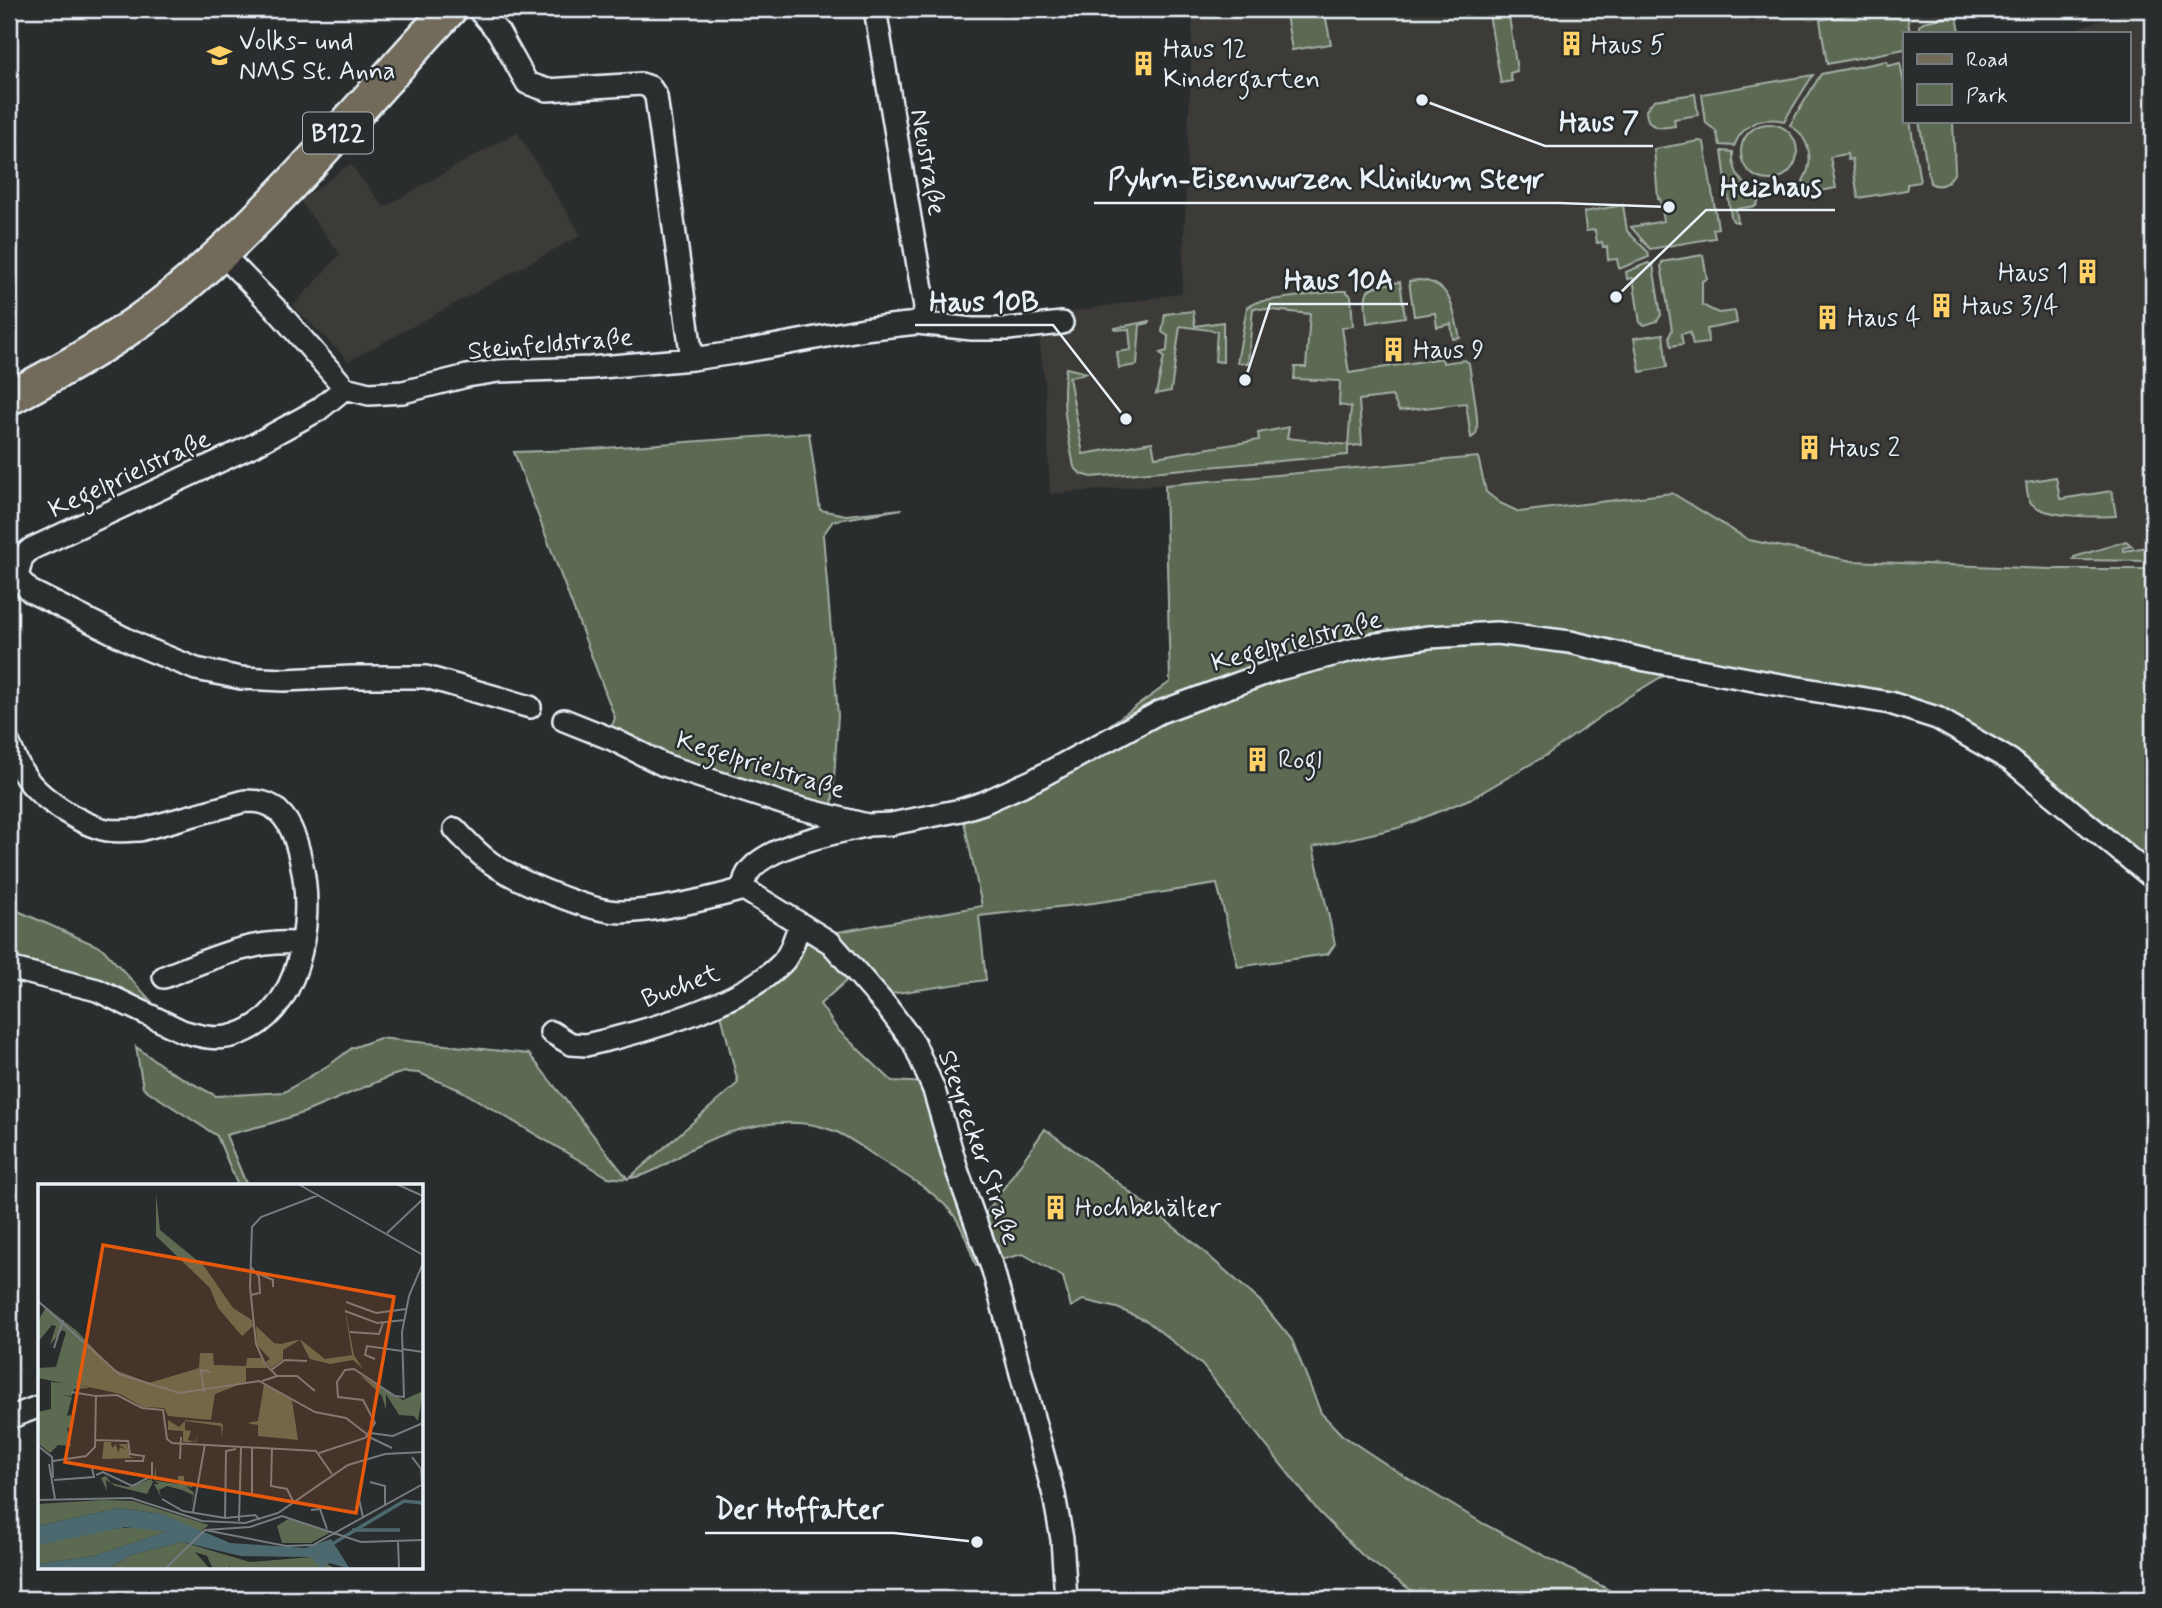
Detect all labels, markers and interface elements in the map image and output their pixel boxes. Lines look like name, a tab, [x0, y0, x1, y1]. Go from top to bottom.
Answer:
place label: Volks- und NMS St. Anna	[239, 25, 395, 89]
place label: Haus 5	[1591, 29, 1665, 63]
building icon: Haus 5	[1557, 30, 1585, 58]
legend	[1903, 32, 2130, 122]
place label: Haus 12 Kindergarten	[1163, 33, 1320, 100]
school or university icon: Volks- und NMS St. Anna	[205, 41, 233, 69]
text: Road	[1966, 46, 2008, 74]
building icon: Haus 12 Kindergarten	[1129, 49, 1157, 77]
text: Park	[1966, 82, 2008, 110]
callout: Haus 7	[1545, 97, 1653, 146]
text: Haus 7	[1559, 105, 1639, 142]
street label: Neustraße	[901, 106, 953, 219]
road number: B122	[303, 113, 373, 154]
callout: Pyhrn-Eisenwurzen Klinikum Steyr	[1094, 154, 1559, 203]
callout: Heizhaus	[1706, 161, 1835, 210]
text: Pyhrn-Eisenwurzen Klinikum Steyr	[1108, 162, 1544, 199]
text: Heizhaus	[1720, 170, 1822, 207]
callout: Haus 10A	[1270, 255, 1408, 304]
place label: Haus 1	[1998, 257, 2068, 291]
building icon: Haus 1	[2074, 258, 2102, 286]
text: Haus 10A	[1284, 263, 1394, 300]
callout: Haus 10B	[915, 276, 1053, 325]
text: Haus 10B	[929, 285, 1039, 322]
place label: Haus 3/4	[1962, 290, 2059, 324]
building icon: Haus 3/4	[1928, 291, 1956, 319]
place label: Haus 4	[1847, 302, 1921, 336]
building icon: Haus 4	[1813, 303, 1841, 331]
street label: Steinfeldstraße	[466, 321, 634, 369]
place label: Haus 9	[1413, 334, 1484, 368]
building icon: Haus 9	[1379, 335, 1407, 363]
street label: Kegelprielstraße	[43, 422, 218, 530]
place label: Haus 2	[1829, 432, 1901, 466]
building icon: Haus 2	[1795, 433, 1823, 461]
street label: Kegelprielstraße	[1208, 603, 1386, 684]
street label: Kegelprielstraße	[671, 724, 849, 811]
place label: Rogl	[1278, 744, 1322, 781]
building icon: Rogl	[1244, 745, 1272, 773]
street label: Buchet	[637, 957, 724, 1017]
street label: Steyrecker Straße	[929, 1046, 1027, 1250]
inset map	[38, 1184, 424, 1570]
place label: Hochbehälter	[1075, 1192, 1222, 1226]
building icon: Hochbehälter	[1041, 1193, 1069, 1221]
callout: Der Hoffalter	[705, 1484, 894, 1533]
text: Der Hoffalter	[715, 1492, 885, 1529]

